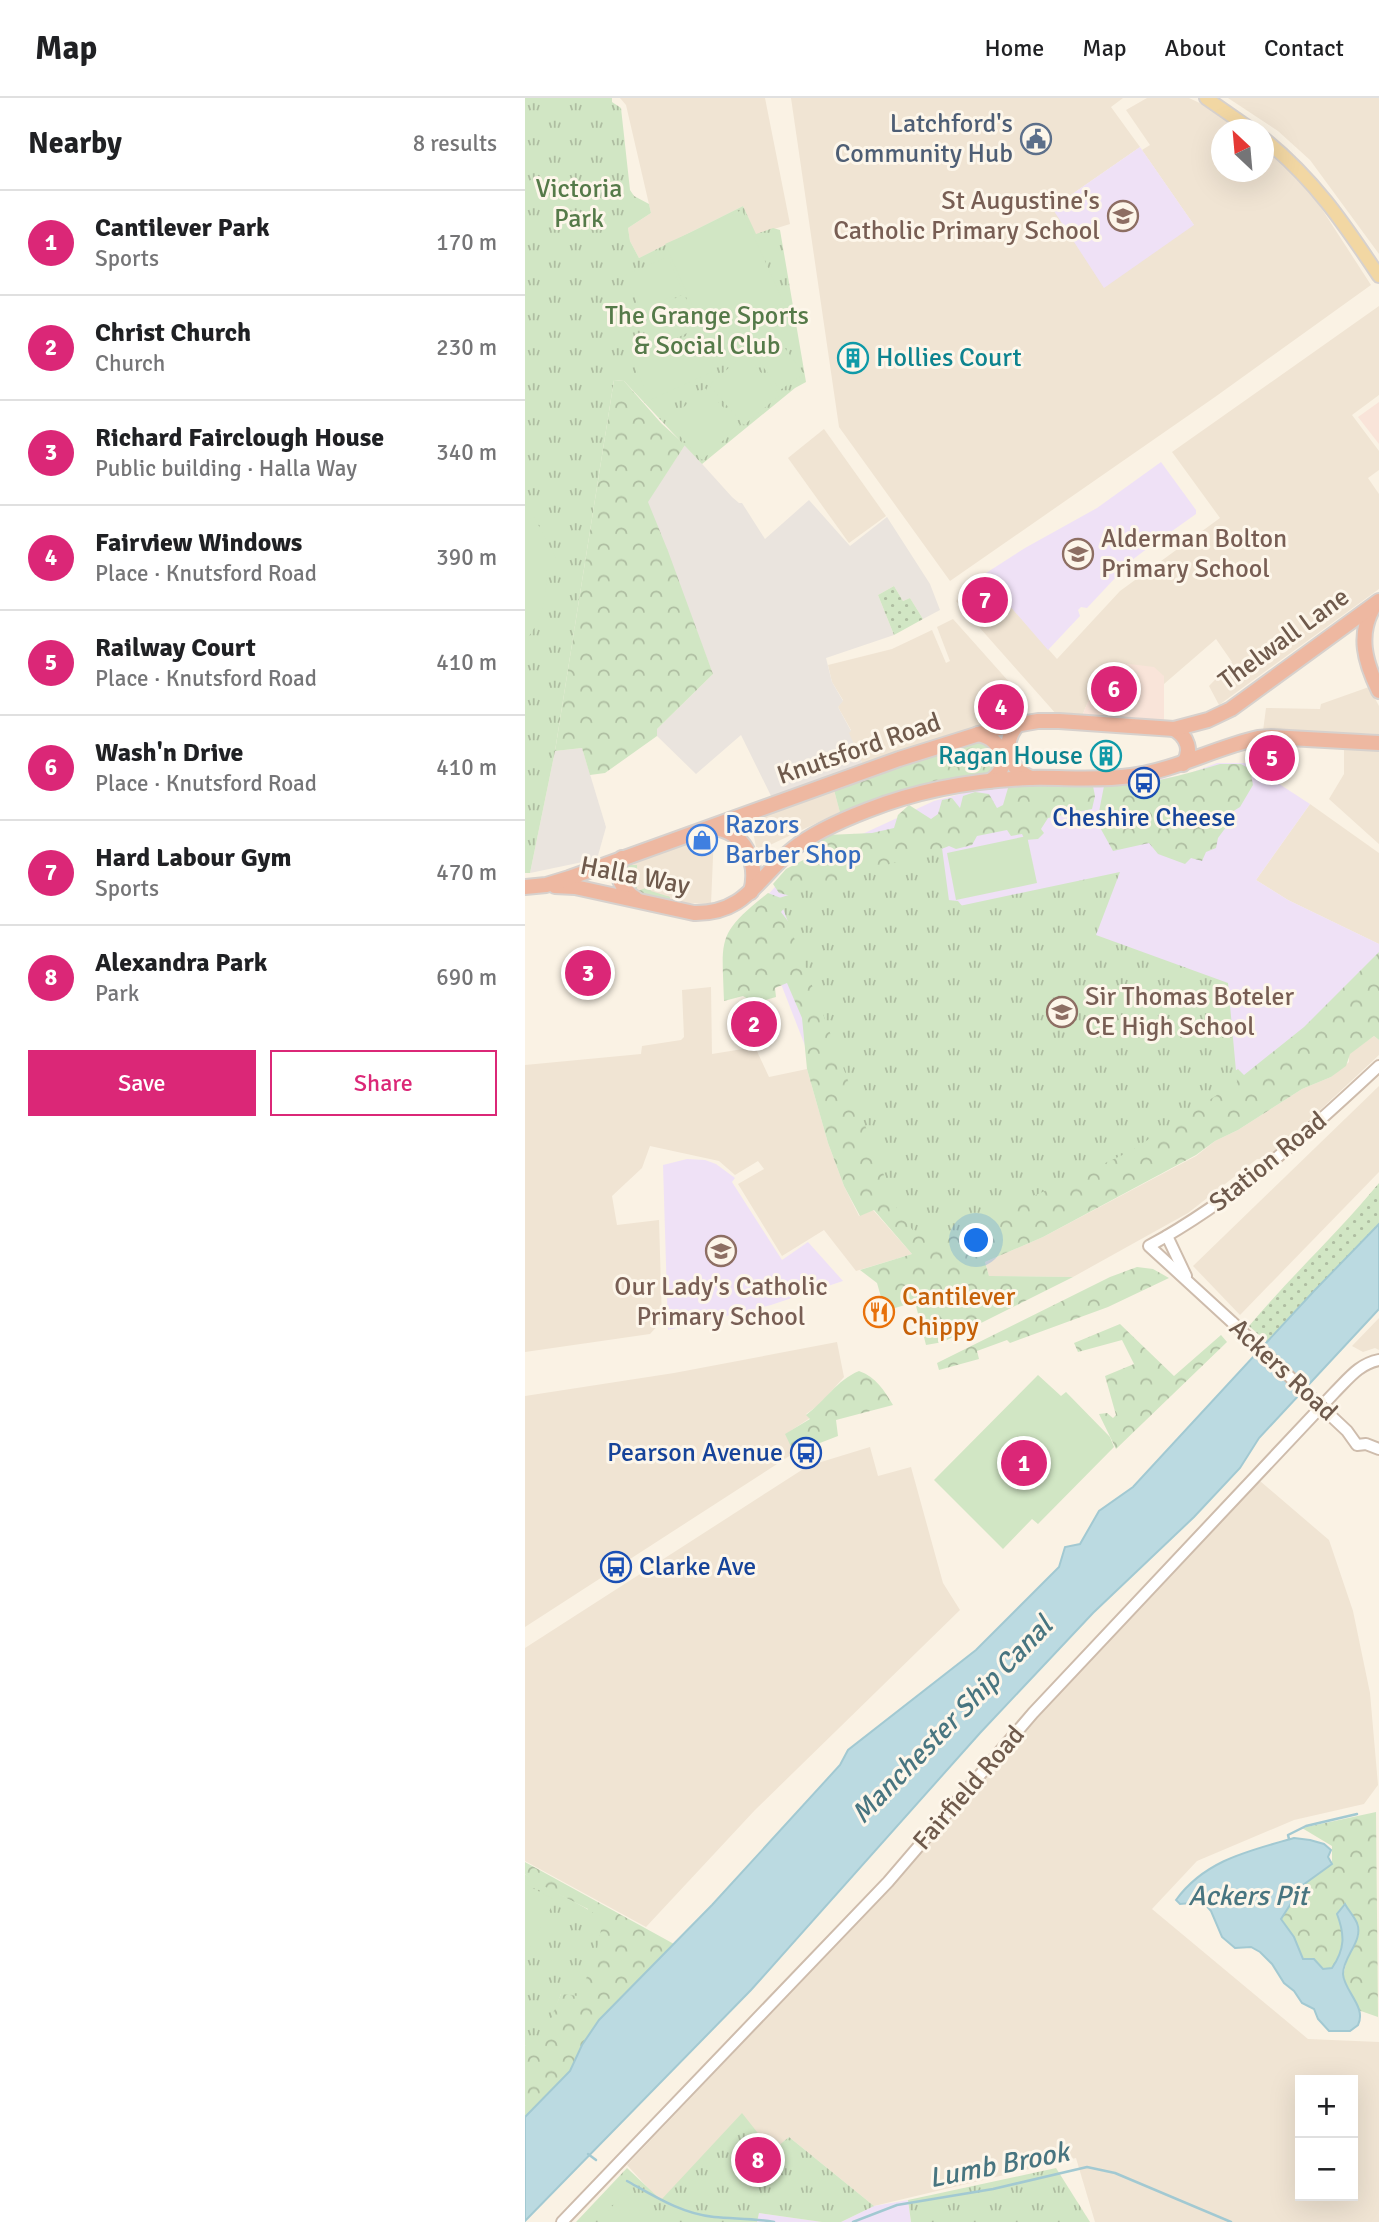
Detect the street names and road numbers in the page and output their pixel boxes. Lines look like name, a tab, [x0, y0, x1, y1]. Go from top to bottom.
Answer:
street label: Thelwall Lane	[1212, 581, 1356, 697]
street label: Knutsford Road	[773, 706, 945, 792]
street label: Halla Way	[578, 850, 692, 902]
street label: Station Road	[1203, 1105, 1333, 1219]
street label: Ackers Road	[1222, 1312, 1344, 1428]
street label: Fairfield Road	[906, 1719, 1032, 1857]

